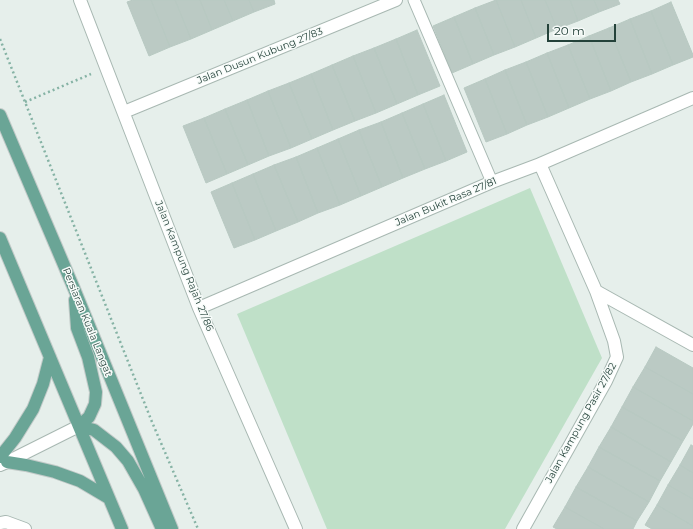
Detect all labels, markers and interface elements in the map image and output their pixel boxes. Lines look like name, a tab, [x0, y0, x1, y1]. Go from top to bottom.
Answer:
scale bar	[549, 16, 618, 42]
text: 20 m	[554, 23, 585, 38]
street label: Jalan Dusun Kubung 27/83	[195, 25, 325, 87]
street label: Jalan Bukit Rasa 27/81	[393, 175, 499, 229]
street label: Jalan Kampung Rajah 27/86	[152, 199, 216, 333]
street label: Persiaran Kuala Langat	[60, 266, 114, 378]
street label: Jalan Kampung Pasir 27/82	[543, 361, 619, 485]

